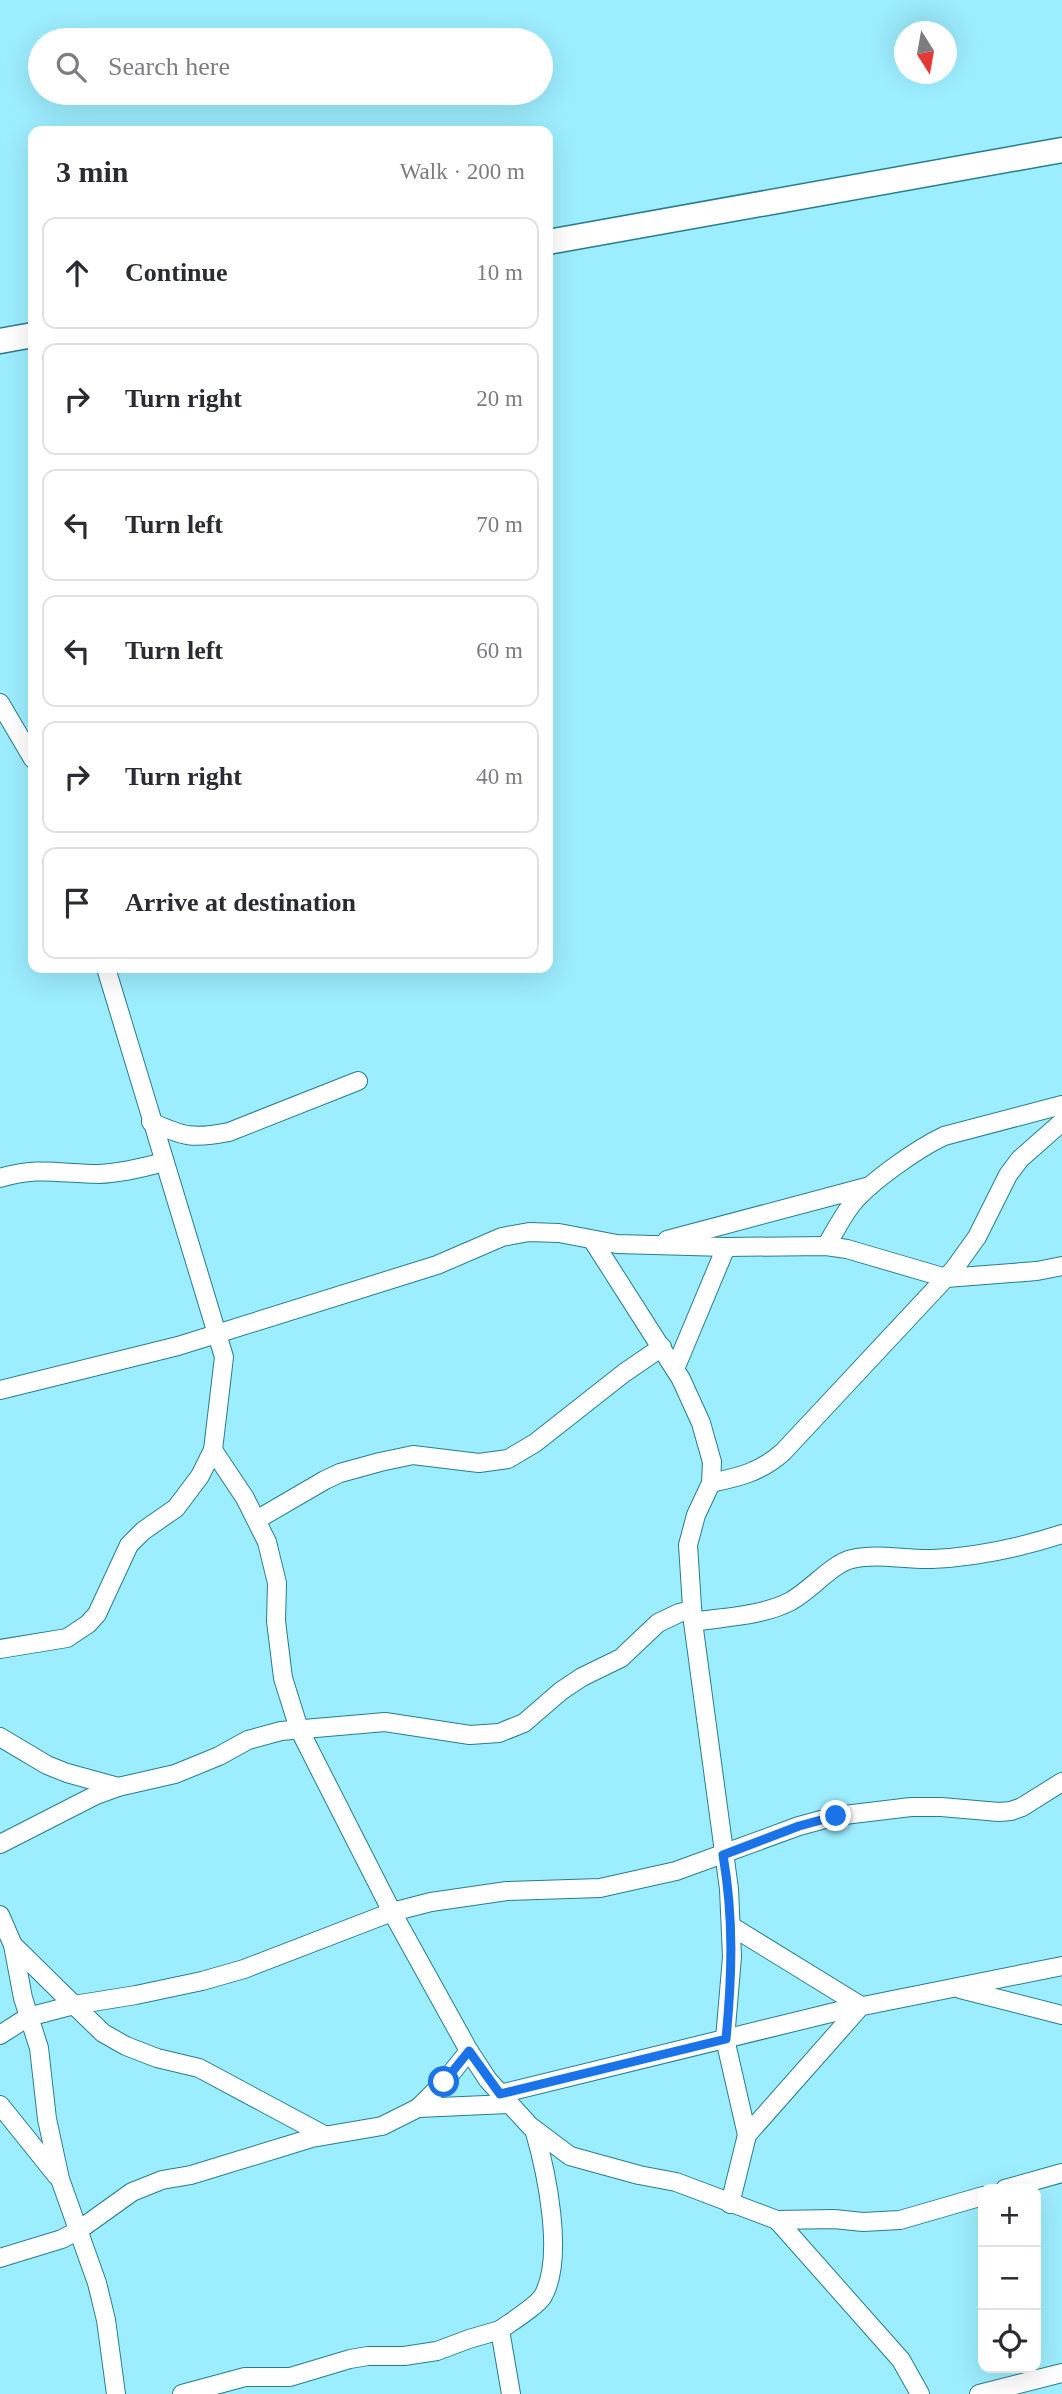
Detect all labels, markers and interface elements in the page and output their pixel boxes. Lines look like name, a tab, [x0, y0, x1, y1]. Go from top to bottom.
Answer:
north arrow	[894, 21, 957, 84]
search box	[28, 28, 553, 105]
icon: search	[52, 48, 90, 86]
text: Search here	[108, 52, 230, 81]
text: 3 min	[56, 155, 129, 188]
text: Walk · 200 m	[400, 159, 525, 184]
icon: ahead	[58, 254, 96, 292]
text: Continue	[125, 258, 228, 287]
text: 10 m	[476, 260, 523, 285]
icon: right	[58, 380, 96, 418]
text: Turn right	[125, 384, 242, 413]
text: 20 m	[476, 386, 523, 411]
icon: left	[58, 506, 96, 544]
text: Turn left	[125, 510, 223, 539]
text: 70 m	[476, 512, 523, 537]
icon: left	[58, 632, 96, 670]
text: Turn left	[125, 636, 223, 665]
text: 60 m	[476, 638, 523, 663]
icon: right	[58, 758, 96, 796]
text: Turn right	[125, 762, 242, 791]
text: 40 m	[476, 764, 523, 789]
icon: arrive	[58, 884, 96, 922]
text: Arrive at destination	[125, 888, 356, 917]
route end	[820, 1800, 851, 1831]
route start	[428, 2066, 459, 2097]
map controls	[978, 2184, 1041, 2373]
button: +	[978, 2184, 1041, 2247]
button: −	[978, 2247, 1041, 2310]
button: locate	[978, 2310, 1041, 2373]

